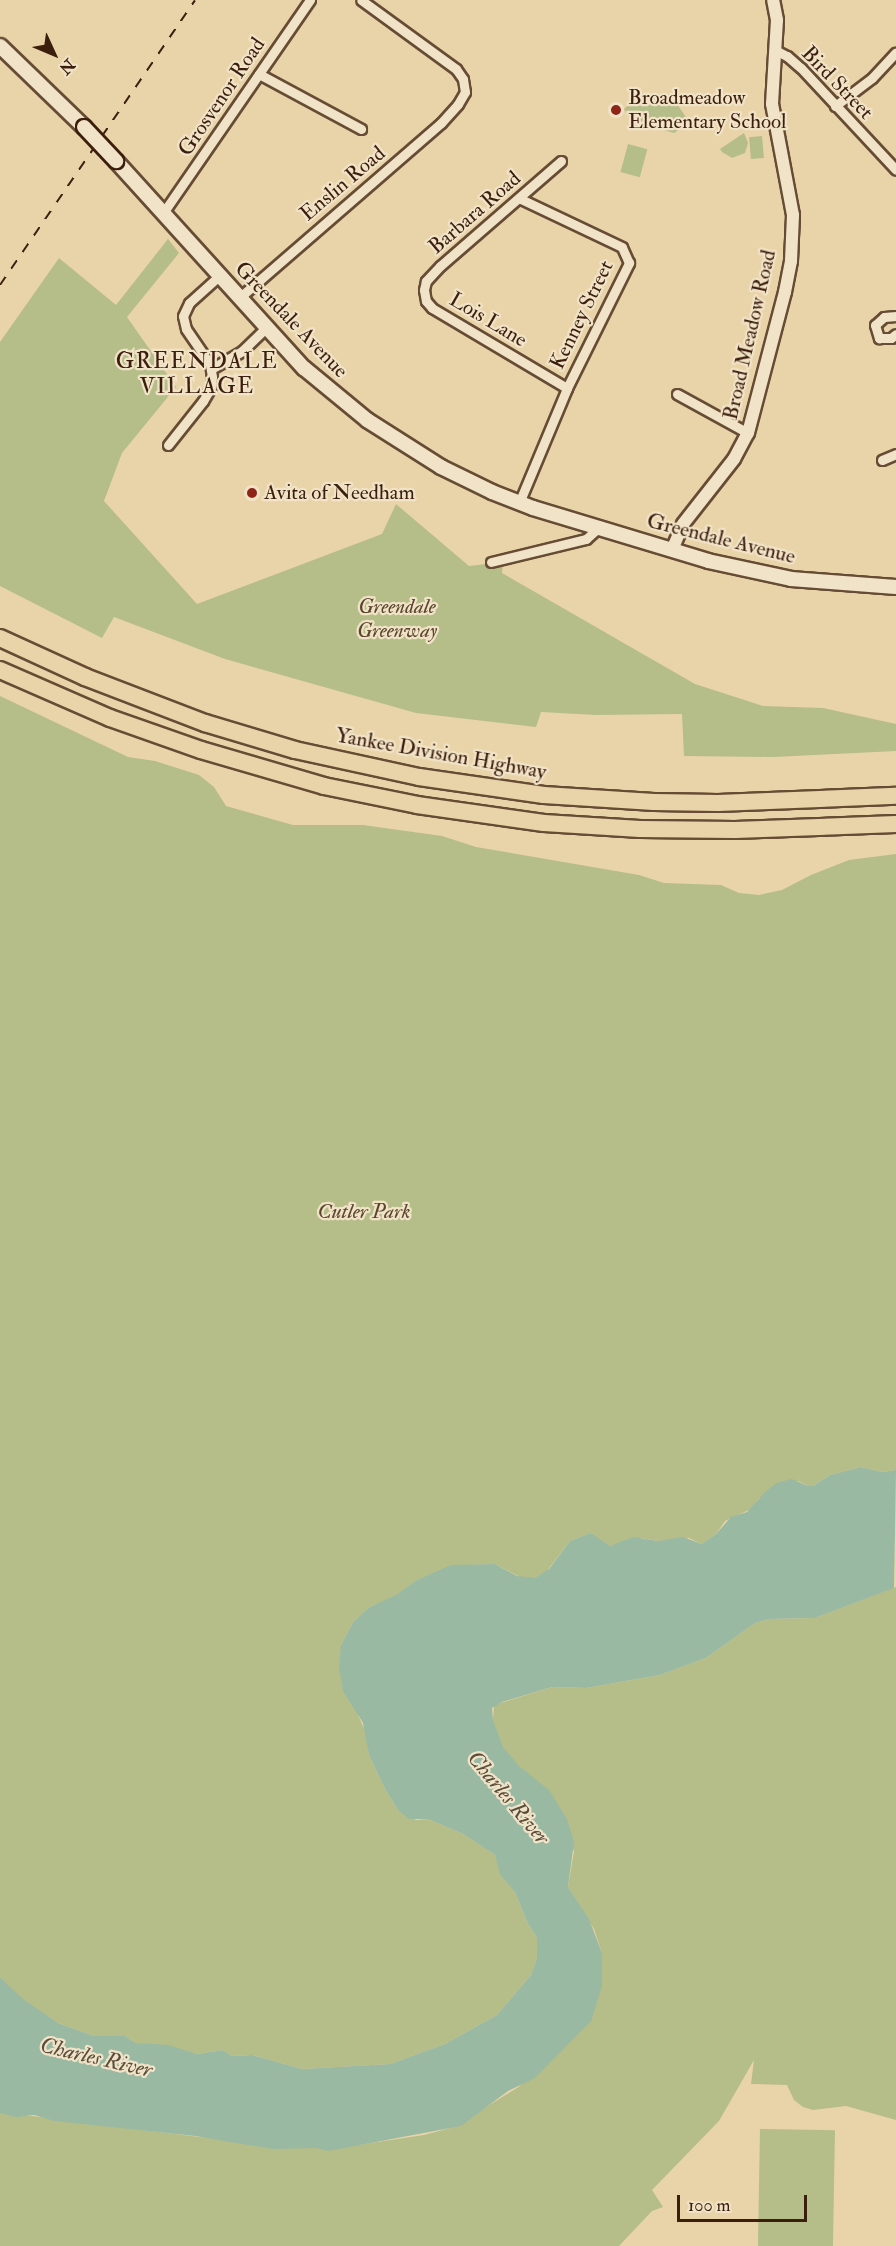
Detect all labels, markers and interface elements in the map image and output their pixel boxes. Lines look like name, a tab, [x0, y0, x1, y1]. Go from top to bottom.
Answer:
north arrow	[24, 24, 84, 84]
street label: Grosvenor Road	[173, 33, 271, 161]
street label: Bird Street	[796, 41, 878, 125]
text: N	[55, 54, 79, 79]
place label: Broadmeadow Elementary School	[628, 85, 786, 135]
marker: Broadmeadow Elementary School	[609, 103, 623, 117]
street label: Enslin Road	[295, 141, 391, 227]
street label: Barbara Road	[424, 166, 526, 260]
street label: Broad Meadow Road	[718, 247, 782, 423]
street label: Greendale Avenue	[229, 257, 353, 383]
street label: Kenney Street	[545, 257, 619, 373]
street label: Lois Lane	[445, 287, 531, 353]
district label: GREENDALE VILLAGE	[116, 348, 278, 400]
place label: Avita of Needham	[264, 480, 415, 506]
marker: Avita of Needham	[245, 486, 259, 500]
street label: Greendale Avenue	[644, 508, 798, 570]
park label: Greendale Greenway	[357, 594, 437, 644]
street label: Yankee Division Highway	[334, 723, 548, 785]
park label: Cutler Park	[317, 1199, 411, 1225]
water label: Charles River	[461, 1746, 555, 1850]
water label: Charles River	[37, 2032, 155, 2084]
scale bar	[680, 2183, 810, 2221]
text: 100 m	[688, 2194, 731, 2217]

